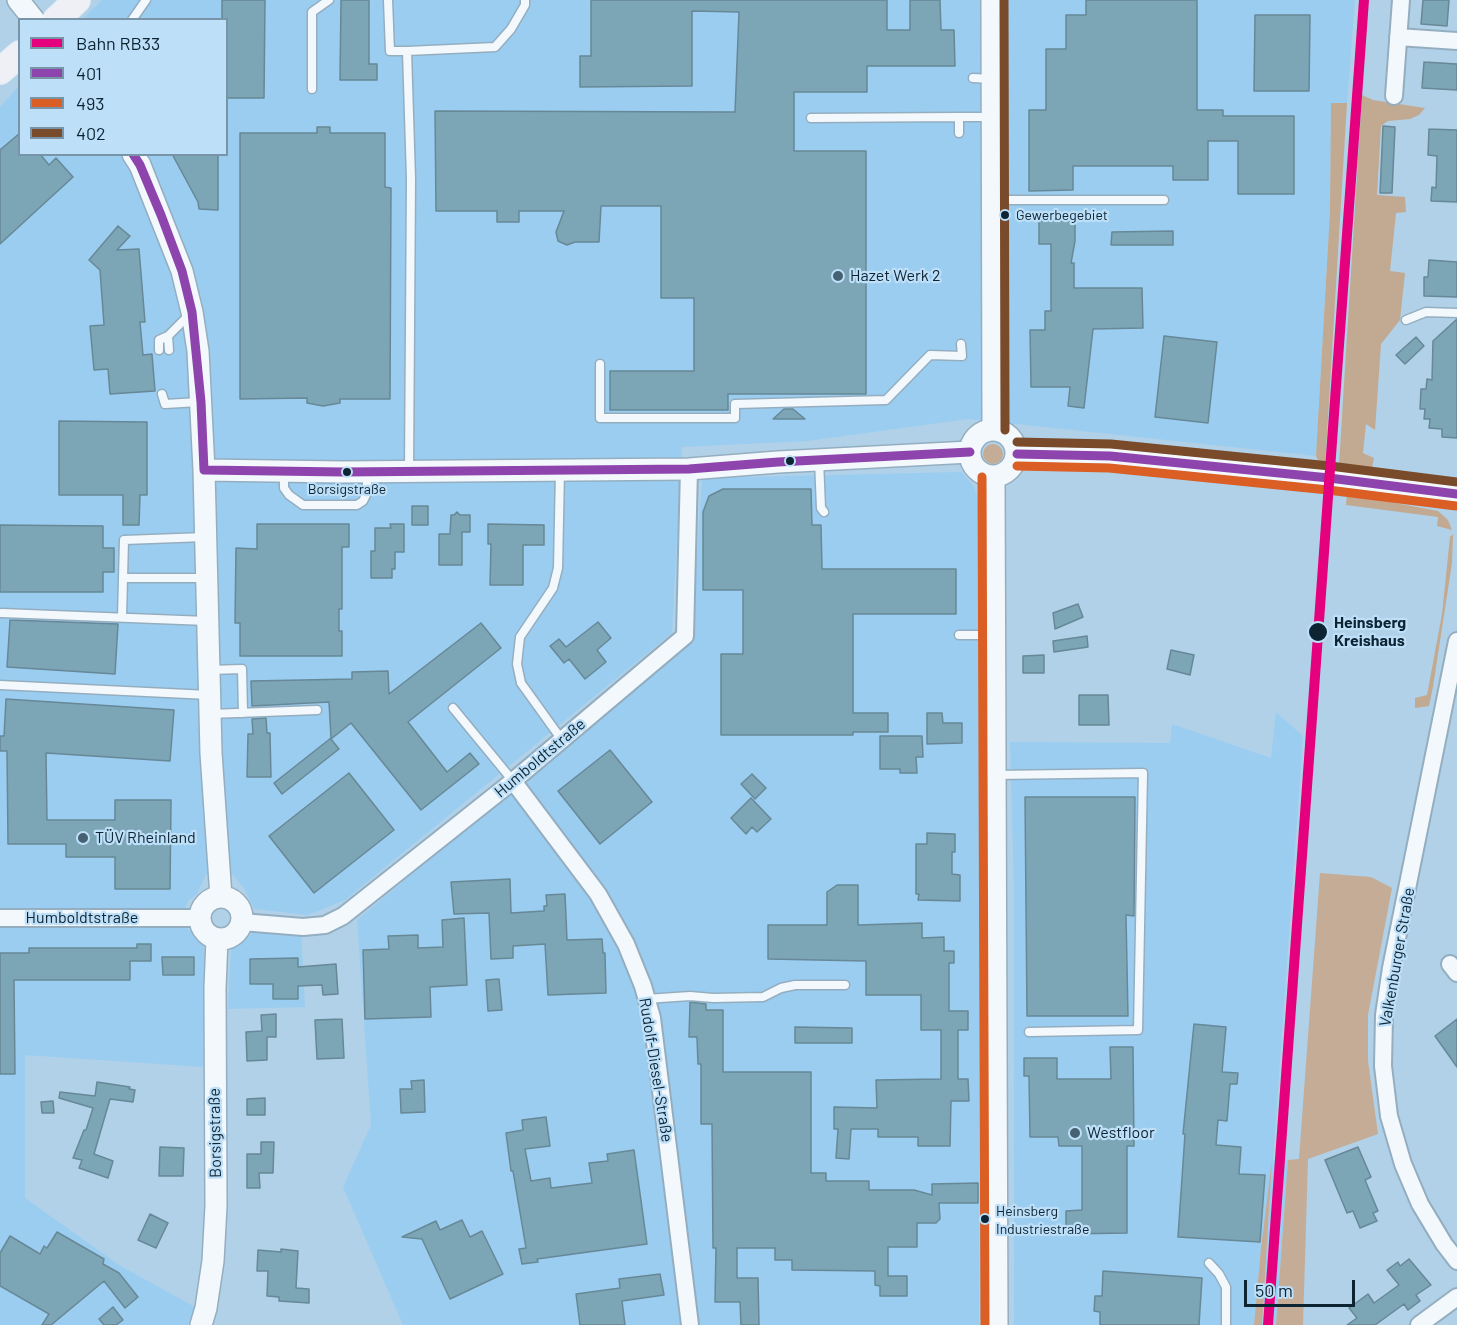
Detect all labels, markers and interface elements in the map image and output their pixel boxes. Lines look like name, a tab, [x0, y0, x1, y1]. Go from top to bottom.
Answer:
legend	[18, 18, 228, 156]
text: Bahn RB33	[76, 32, 160, 54]
text: 401	[76, 62, 102, 84]
text: 493	[76, 92, 105, 114]
text: 402	[76, 122, 106, 144]
place label: Gewerbegebiet	[1016, 207, 1108, 223]
marker: Gewerbegebiet	[999, 209, 1011, 221]
place label: Hazet Werk 2	[850, 266, 941, 286]
marker: Hazet Werk 2	[831, 269, 845, 283]
unlabelled marker	[784, 455, 796, 467]
marker: Borsigstraße	[341, 466, 353, 478]
place label: Borsigstraße	[308, 481, 386, 497]
place label: Heinsberg Kreishaus	[1334, 613, 1406, 651]
marker: Heinsberg Kreishaus	[1307, 621, 1329, 643]
street label: Humboldtstraße	[491, 714, 589, 802]
place label: TÜV Rheinland	[95, 828, 196, 848]
marker: TÜV Rheinland	[76, 831, 90, 845]
street label: Valkenburger Straße	[1375, 886, 1419, 1028]
street label: Humboldtstraße	[26, 908, 138, 928]
street label: Rudolf-Diesel-Straße	[635, 996, 677, 1144]
street label: Borsigstraße	[205, 1088, 225, 1178]
place label: Westfloor	[1087, 1123, 1155, 1143]
marker: Westfloor	[1068, 1126, 1082, 1140]
place label: Heinsberg Industriestraße	[996, 1203, 1089, 1236]
marker: Heinsberg Industriestraße	[979, 1213, 991, 1225]
scale bar	[1247, 1268, 1358, 1306]
text: 50 m	[1255, 1279, 1293, 1301]

